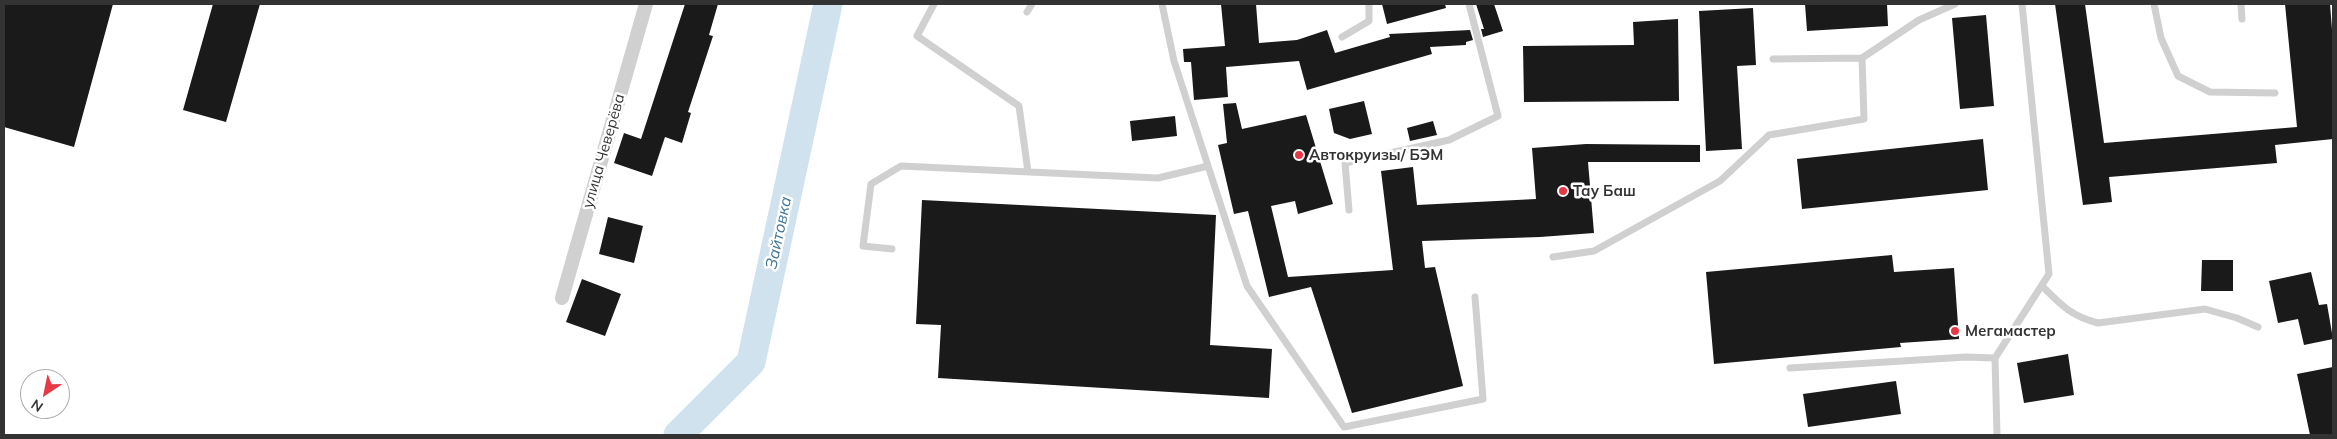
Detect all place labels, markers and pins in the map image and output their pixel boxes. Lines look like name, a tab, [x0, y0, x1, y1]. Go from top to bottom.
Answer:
place label: Автокруизы/ БЭМ	[1309, 146, 1443, 164]
marker: Автокруизы/ БЭМ	[1293, 149, 1305, 161]
place label: Тау Баш	[1573, 182, 1636, 200]
marker: Тау Баш	[1557, 185, 1569, 197]
place label: Мегамастер	[1965, 322, 2056, 340]
marker: Мегамастер	[1949, 325, 1961, 337]

